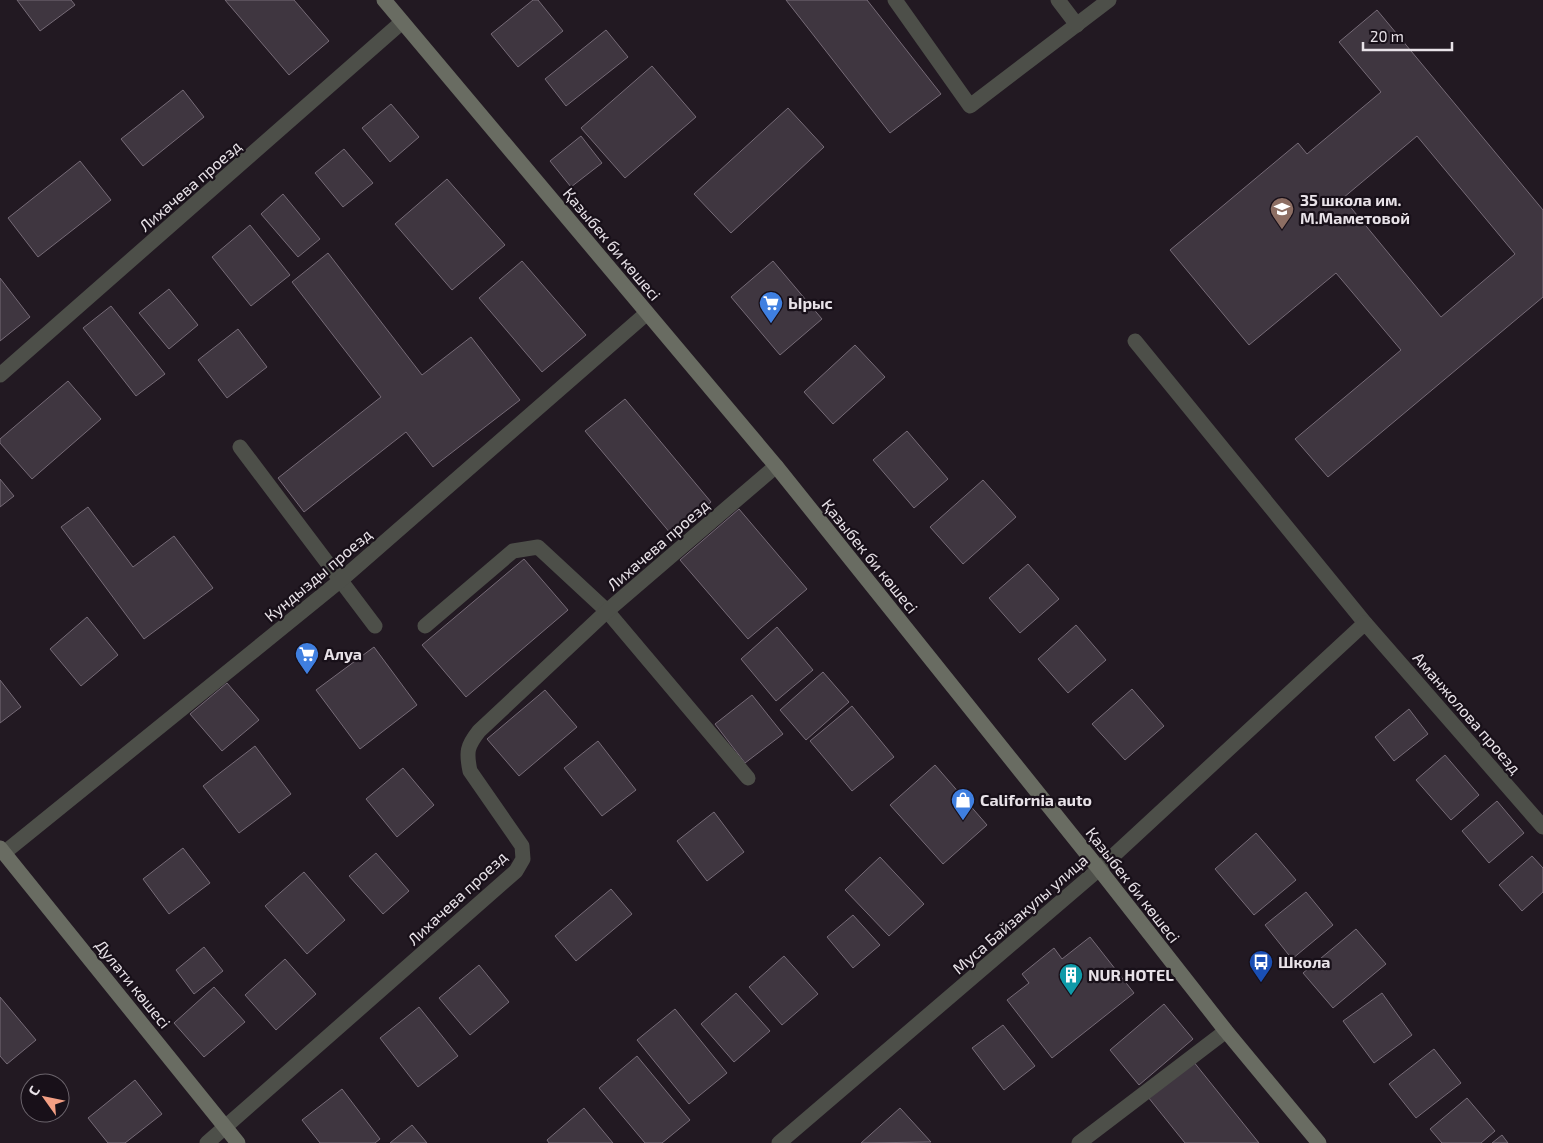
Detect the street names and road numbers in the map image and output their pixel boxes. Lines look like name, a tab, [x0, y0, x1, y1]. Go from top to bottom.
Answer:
street label: Лихачева проезд	[135, 136, 245, 235]
street label: Қазыбек би көшесі	[560, 183, 665, 304]
street label: Лихачева проезд	[603, 495, 713, 594]
street label: Қазыбек би көшесі	[818, 495, 922, 617]
street label: Кундызды проезд	[260, 524, 376, 626]
street label: Аманжолова проезд	[1410, 648, 1525, 777]
street label: Қазыбек би көшесі	[1082, 823, 1184, 946]
street label: Лихачева проезд	[403, 847, 510, 949]
street label: Муса Байзакулы улица	[948, 850, 1092, 978]
street label: Дулати көшесі	[91, 936, 175, 1032]

